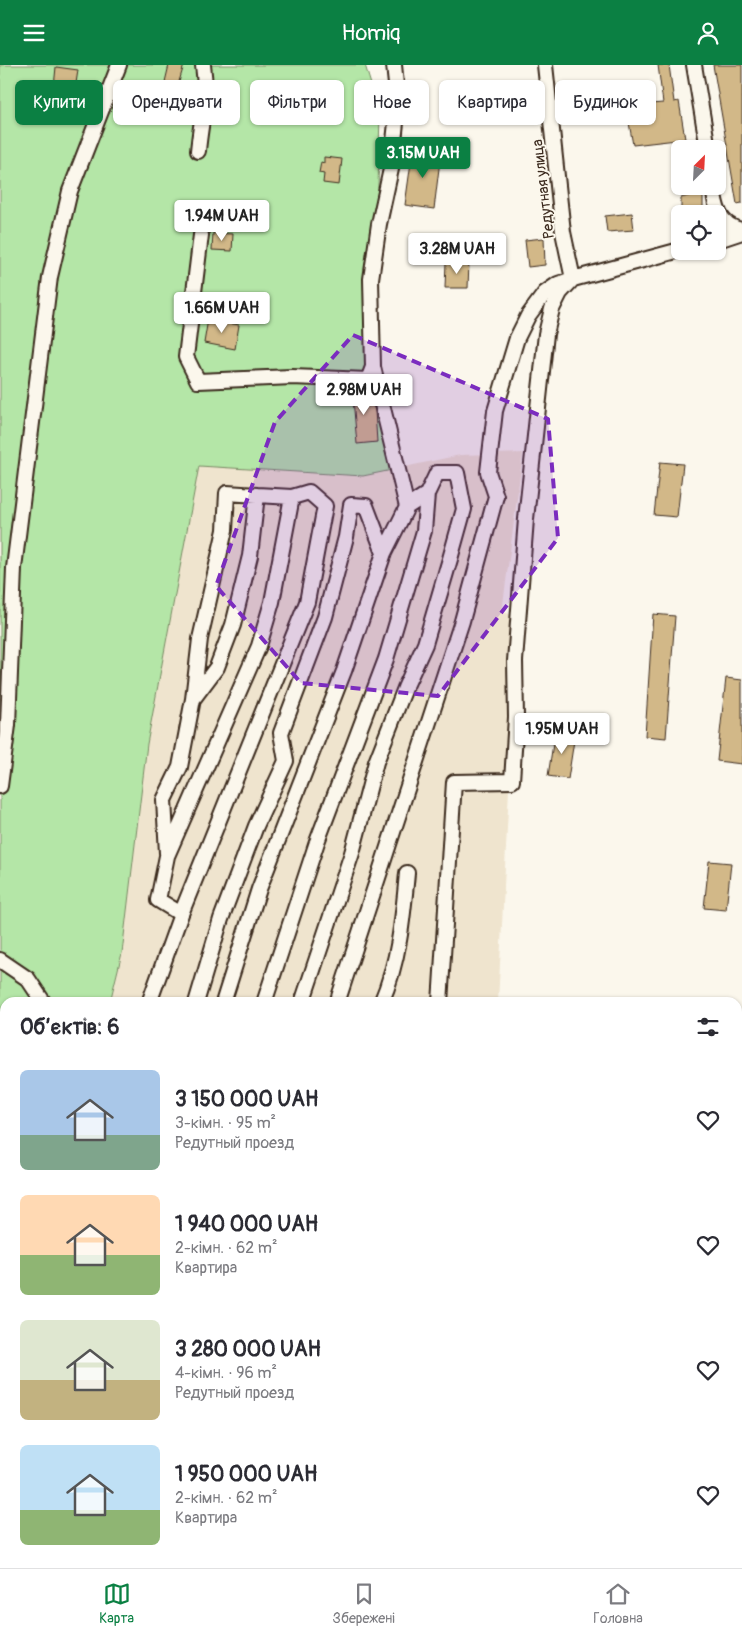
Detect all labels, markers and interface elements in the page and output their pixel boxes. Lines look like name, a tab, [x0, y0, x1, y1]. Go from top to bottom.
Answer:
icon: menu	[20, 19, 48, 47]
text: Homiq	[342, 19, 400, 47]
icon: person	[694, 19, 722, 47]
chip: Купити	[15, 80, 103, 125]
chip: Орендувати	[113, 80, 240, 125]
chip: Фільтри	[250, 80, 344, 125]
chip: Нове	[354, 80, 429, 125]
chip: Квартира	[439, 80, 545, 125]
chip: Будинок	[555, 80, 656, 125]
pin: 3.15M UAH	[366, 137, 480, 179]
street label: Редутная улица	[528, 138, 559, 240]
north arrow	[671, 140, 726, 195]
map controls	[671, 140, 726, 260]
text: 3.15M UAH	[386, 143, 460, 163]
pin: 1.94M UAH	[165, 199, 279, 242]
button: locate	[671, 205, 726, 260]
text: 1.94M UAH	[185, 206, 259, 226]
pin: 3.28M UAH	[400, 233, 514, 275]
text: 3.28M UAH	[419, 239, 495, 259]
pin: 1.66M UAH	[165, 291, 279, 334]
text: 1.66M UAH	[185, 298, 259, 318]
pin: 2.98M UAH	[307, 373, 421, 416]
text: 2.98M UAH	[327, 380, 401, 400]
pin: 1.95M UAH	[505, 713, 619, 755]
text: 1.95M UAH	[526, 719, 598, 739]
icon: filters	[694, 1013, 722, 1041]
text: Об’єктів: 6	[20, 1014, 119, 1041]
text: 3 150 000 UAH	[175, 1086, 318, 1113]
icon: home	[60, 1090, 120, 1150]
icon: heart	[694, 1106, 722, 1134]
text: 3-кімн. · 95 m²	[175, 1113, 276, 1133]
text: Редутный проезд	[175, 1133, 294, 1153]
text: 1 940 000 UAH	[175, 1211, 318, 1238]
icon: home	[60, 1215, 120, 1275]
icon: heart	[694, 1231, 722, 1259]
text: 2-кімн. · 62 m²	[175, 1238, 277, 1258]
text: Квартира	[175, 1258, 237, 1278]
text: 3 280 000 UAH	[175, 1336, 321, 1363]
icon: home	[60, 1340, 120, 1400]
icon: heart	[694, 1356, 722, 1384]
text: 4-кімн. · 96 m²	[175, 1363, 277, 1383]
text: Редутный проезд	[175, 1383, 294, 1403]
text: 1 950 000 UAH	[175, 1461, 317, 1488]
icon: home	[60, 1465, 120, 1525]
icon: heart	[694, 1481, 722, 1509]
text: 2-кімн. · 62 m²	[175, 1488, 277, 1508]
text: Квартира	[175, 1508, 237, 1528]
tab: Карта	[99, 1580, 134, 1627]
tab: Збережені	[333, 1580, 395, 1627]
tab: Головна	[593, 1580, 643, 1627]

